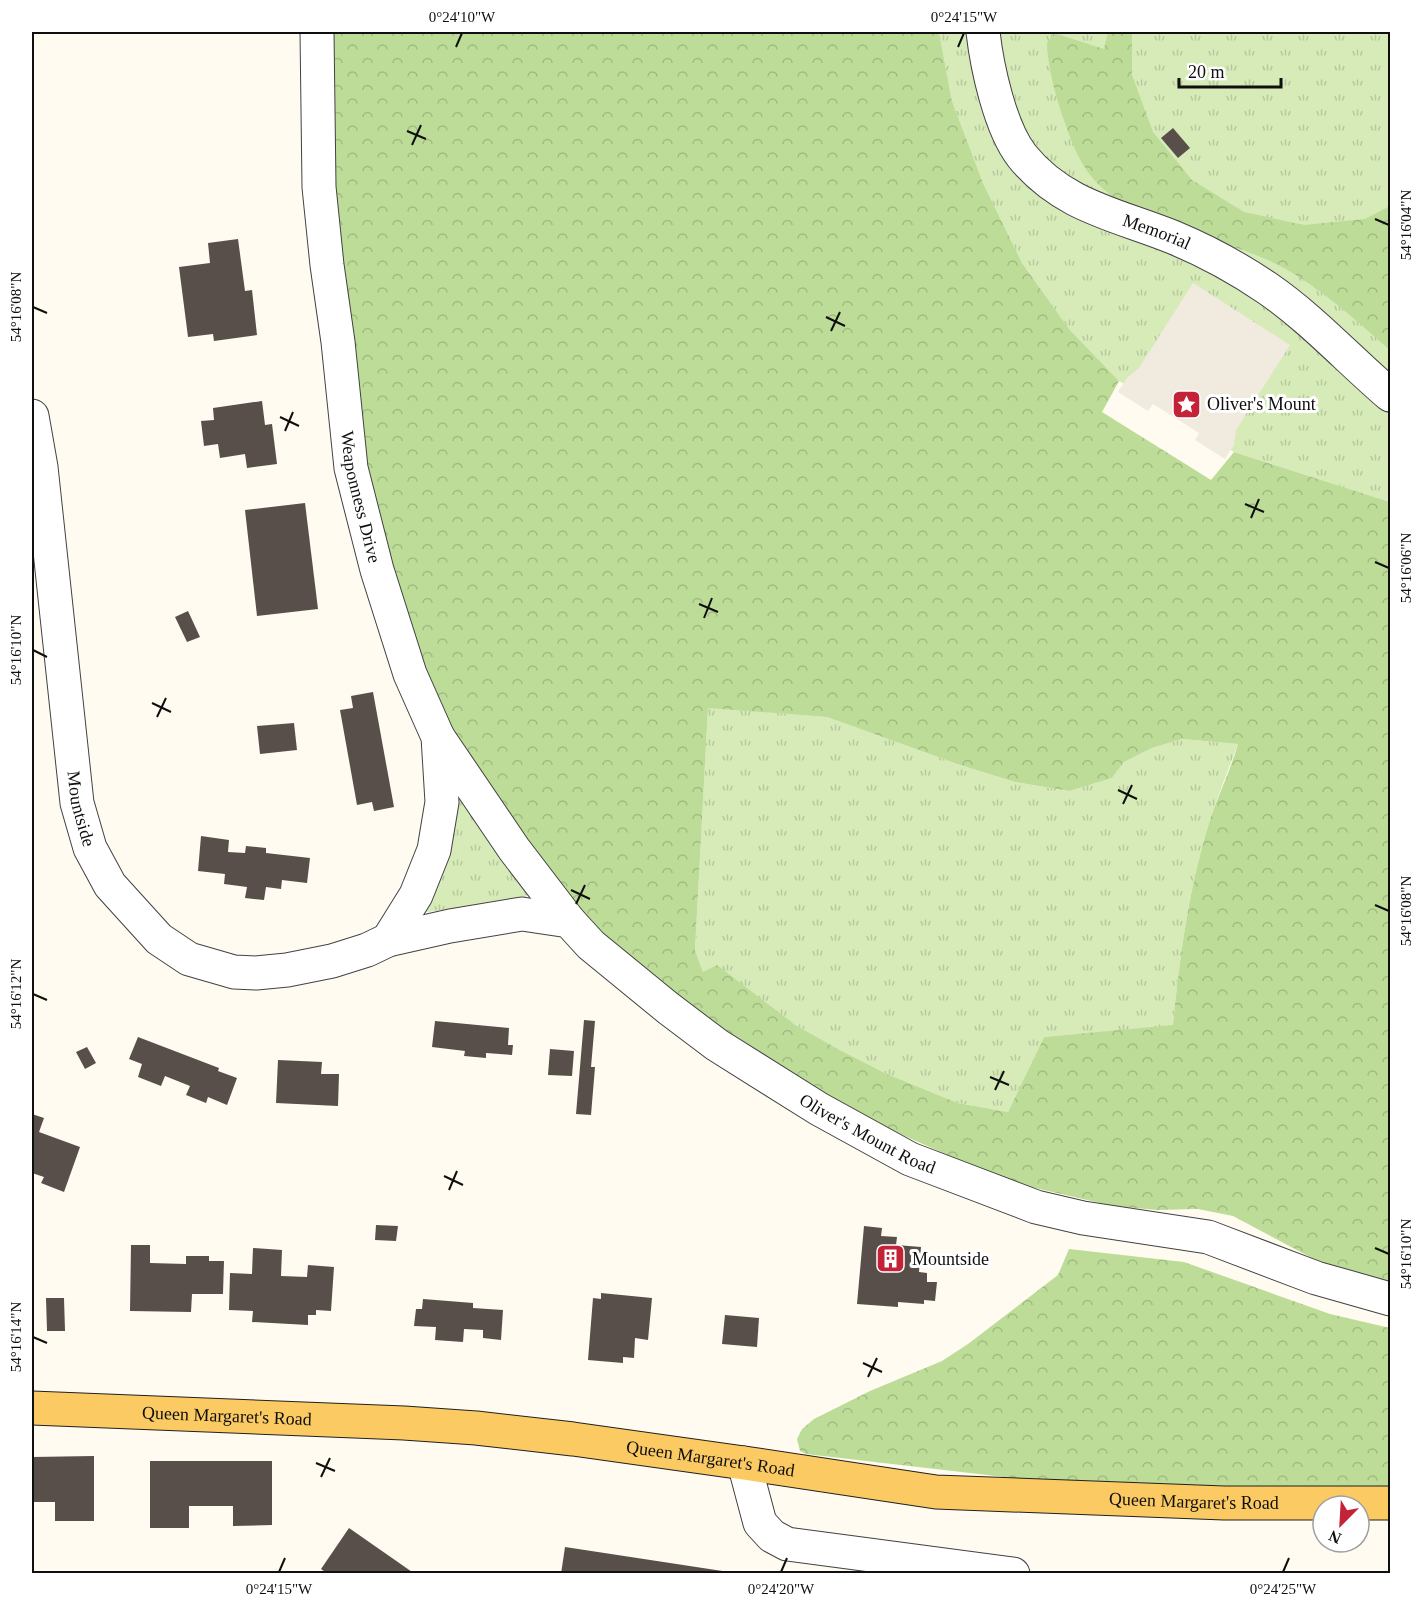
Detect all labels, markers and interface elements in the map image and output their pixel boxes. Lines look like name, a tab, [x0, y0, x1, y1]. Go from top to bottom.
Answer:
text: 0°24'10"W	[429, 9, 496, 25]
text: 0°24'15"W	[931, 9, 998, 25]
scale bar	[1179, 51, 1281, 89]
text: 20 m	[1188, 62, 1225, 82]
text: 54°16'04"N	[1398, 190, 1414, 260]
street label: Memorial	[1120, 210, 1194, 254]
text: 54°16'08"N	[8, 272, 24, 342]
place icon: Oliver's Mount	[1170, 388, 1202, 420]
place label: Oliver's Mount	[1207, 394, 1316, 414]
street label: Weaponness Drive	[337, 430, 385, 565]
text: 54°16'06"N	[1398, 533, 1414, 603]
text: 54°16'10"N	[8, 615, 24, 685]
street label: Mountside	[64, 770, 99, 849]
text: 54°16'08"N	[1398, 876, 1414, 946]
text: 54°16'12"N	[8, 959, 24, 1029]
street label: Oliver's Mount Road	[796, 1089, 938, 1178]
text: 54°16'10"N	[1398, 1219, 1414, 1289]
building icon: Mountside	[875, 1243, 907, 1275]
place label: Mountside	[912, 1249, 989, 1269]
text: 54°16'14"N	[8, 1302, 24, 1372]
street label: Queen Margaret's Road	[142, 1402, 312, 1429]
street label: Queen Margaret's Road	[625, 1437, 796, 1481]
street label: Queen Margaret's Road	[1109, 1489, 1279, 1513]
north arrow	[1311, 1494, 1371, 1554]
text: N	[1326, 1527, 1344, 1547]
text: 0°24'15"W	[246, 1581, 313, 1597]
text: 0°24'20"W	[748, 1581, 815, 1597]
text: 0°24'25"W	[1250, 1581, 1317, 1597]

